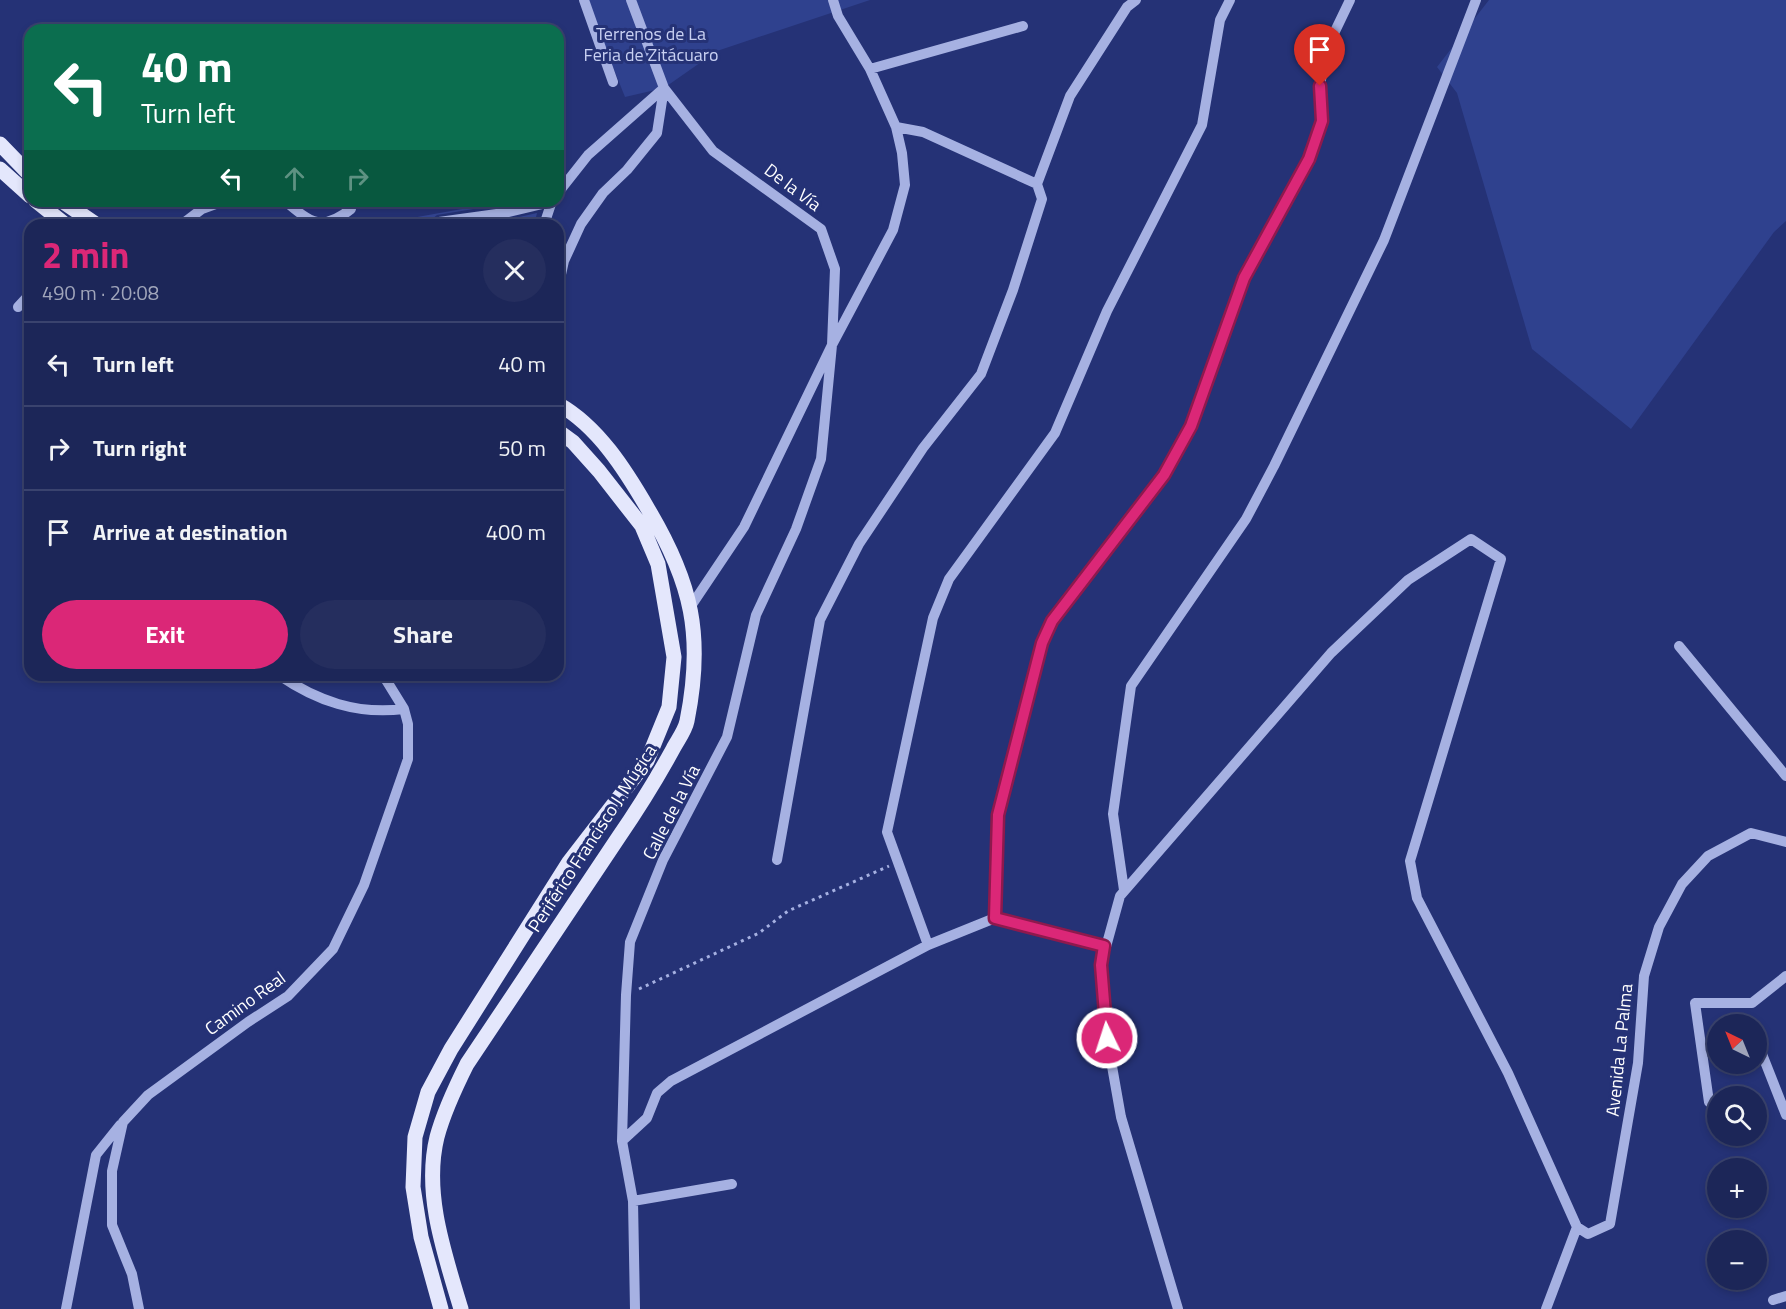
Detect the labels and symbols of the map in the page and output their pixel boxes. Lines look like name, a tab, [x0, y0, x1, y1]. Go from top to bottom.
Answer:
park label: Terrenos de La Feria de Zitácuaro	[584, 20, 718, 68]
pin	[1294, 24, 1345, 86]
street label: De la Vía	[759, 157, 827, 217]
street label: Periférico Francisco J. Múgica	[521, 739, 663, 937]
street label: Calle de la Vía	[636, 760, 706, 864]
street label: Camino Real	[199, 964, 291, 1042]
street label: Avenida La Palma	[1599, 982, 1639, 1118]
position arrow	[1075, 1006, 1139, 1070]
north arrow	[1707, 1014, 1767, 1074]

